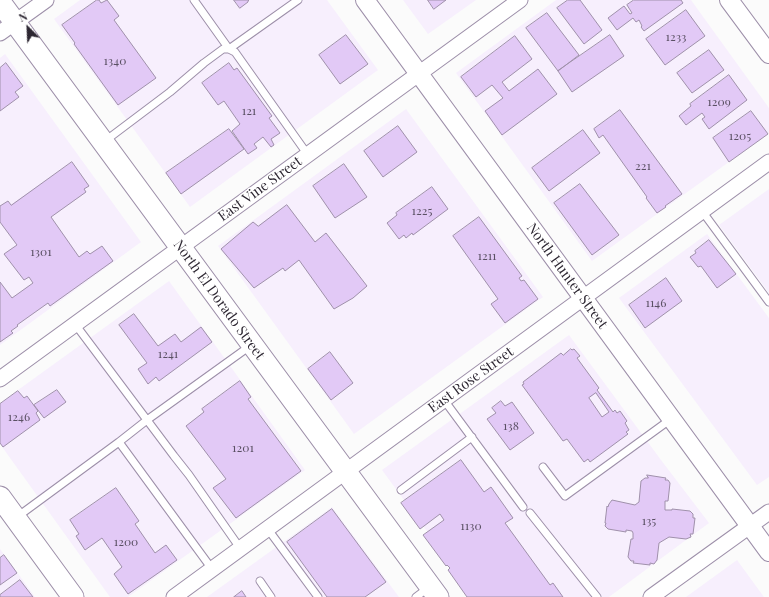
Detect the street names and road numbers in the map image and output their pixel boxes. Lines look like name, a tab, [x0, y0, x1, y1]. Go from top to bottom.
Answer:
street label: East Vine Street	[215, 153, 305, 225]
street label: North Hunter Street	[523, 220, 611, 332]
street label: North El Dorado Street	[170, 237, 268, 363]
street label: East Rose Street	[425, 343, 517, 417]

